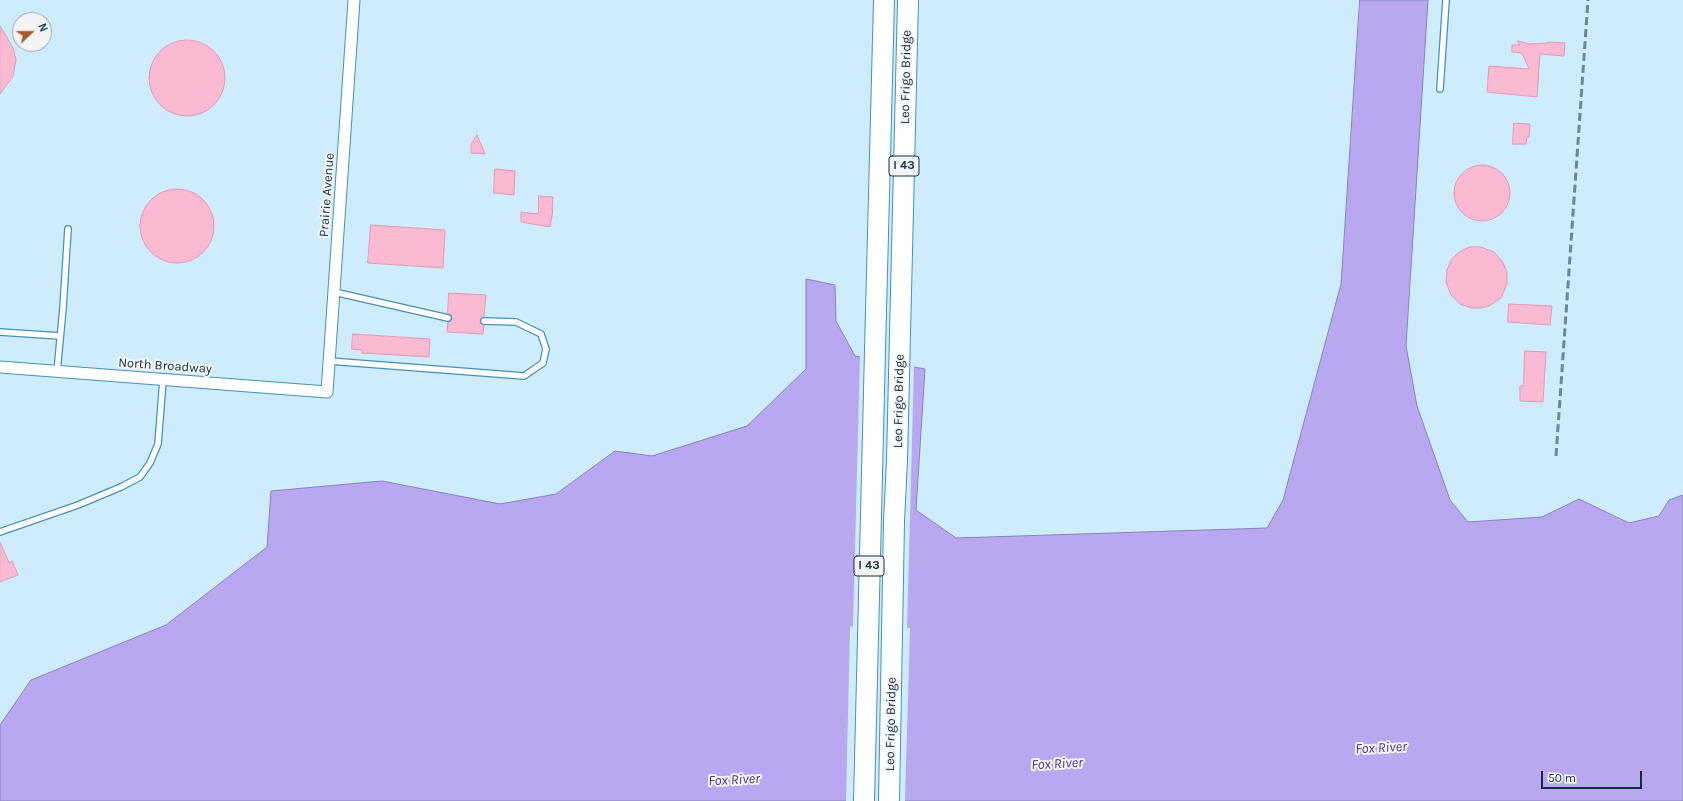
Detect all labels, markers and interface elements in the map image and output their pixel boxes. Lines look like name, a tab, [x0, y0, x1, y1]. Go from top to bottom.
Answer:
north arrow	[12, 12, 52, 52]
text: N	[35, 22, 50, 34]
street label: Leo Frigo Bridge	[897, 30, 915, 124]
street label: Prairie Avenue	[316, 153, 338, 237]
road number: I 43	[889, 156, 919, 176]
street label: Leo Frigo Bridge	[890, 354, 908, 448]
street label: North Broadway	[118, 355, 212, 377]
road number: I 43	[854, 556, 884, 576]
street label: Leo Frigo Bridge	[882, 677, 900, 771]
water label: Fox River	[1355, 738, 1407, 758]
water label: Fox River	[1031, 754, 1083, 774]
scale bar	[1543, 763, 1644, 789]
water label: Fox River	[708, 770, 760, 790]
text: 50 m	[1548, 771, 1576, 785]

